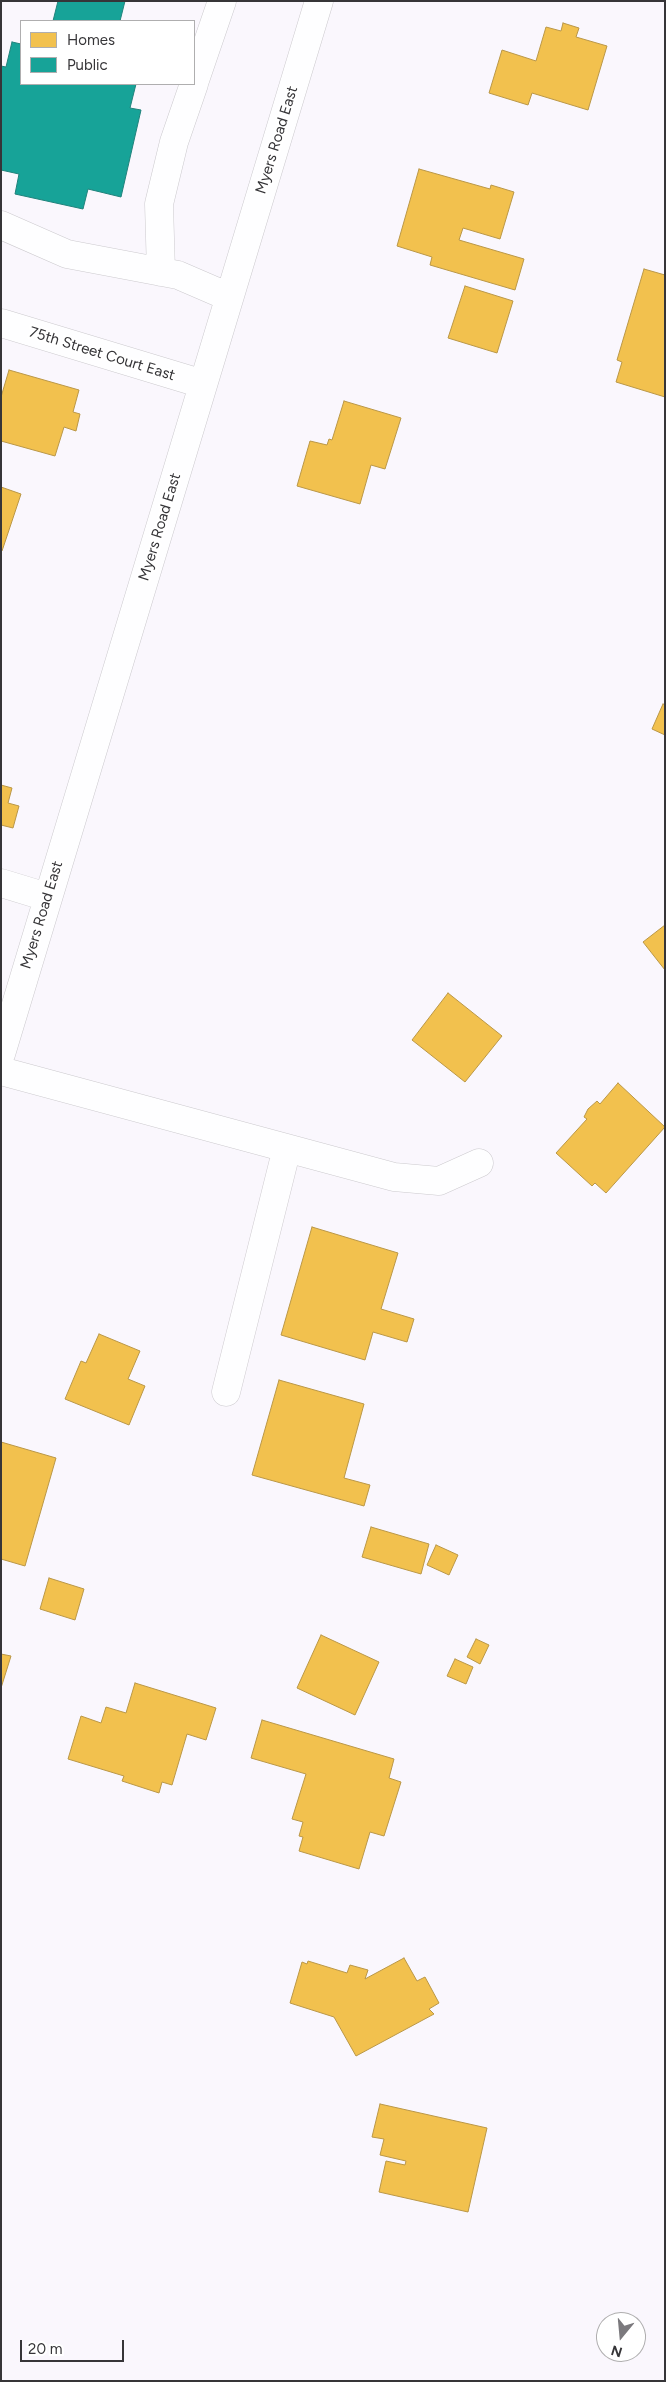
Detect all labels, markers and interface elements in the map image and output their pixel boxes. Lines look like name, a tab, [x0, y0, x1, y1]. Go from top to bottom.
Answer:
legend	[20, 20, 195, 85]
text: Homes	[67, 31, 115, 49]
text: Public	[67, 56, 108, 74]
street label: Myers Road East	[252, 84, 302, 196]
street label: 75th Street Court East	[27, 323, 177, 385]
street label: Myers Road East	[135, 471, 185, 583]
street label: Myers Road East	[17, 859, 67, 971]
north arrow	[596, 2312, 646, 2362]
scale bar	[22, 2330, 126, 2362]
text: 20 m	[28, 2340, 62, 2358]
text: N	[609, 2341, 624, 2361]

